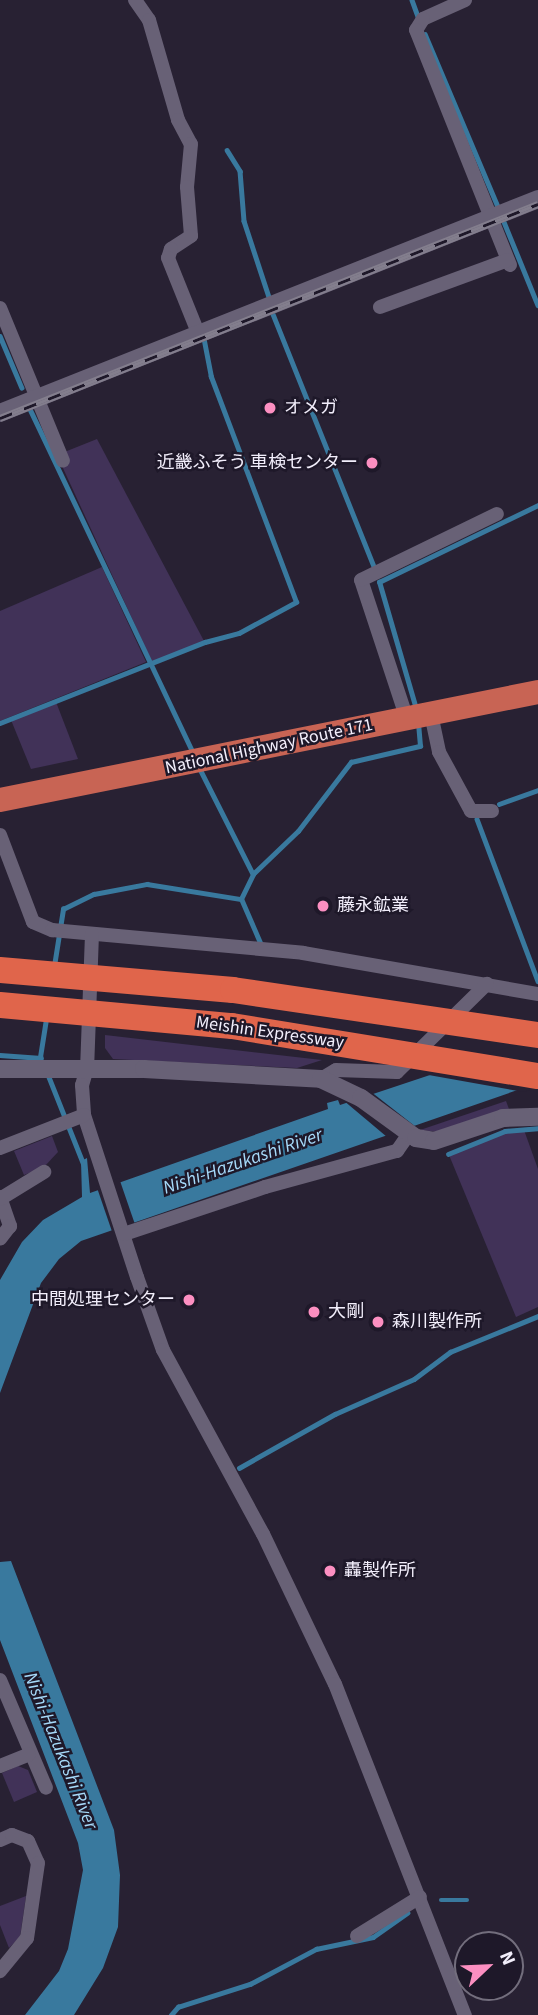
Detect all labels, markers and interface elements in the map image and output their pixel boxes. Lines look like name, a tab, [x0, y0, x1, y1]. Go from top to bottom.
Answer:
place label: オメガ	[284, 397, 338, 419]
marker: オメガ	[262, 400, 278, 416]
place label: 近畿ふそう 車検センター	[156, 452, 358, 474]
marker: 近畿ふそう 車検センター	[364, 455, 380, 471]
street label: National Highway Route 171	[163, 714, 375, 780]
place label: 藤永鉱業	[337, 895, 409, 917]
marker: 藤永鉱業	[315, 898, 331, 914]
street label: Meishin Expressway	[195, 1012, 345, 1054]
water label: Nishi-Hazukashi River	[160, 1124, 326, 1200]
place label: 中間処理センター	[31, 1289, 175, 1311]
marker: 中間処理センター	[181, 1292, 197, 1308]
place label: 大剛	[328, 1301, 364, 1323]
marker: 大剛	[306, 1304, 322, 1320]
place label: 森川製作所	[392, 1311, 482, 1333]
marker: 森川製作所	[370, 1314, 386, 1330]
place label: 轟製作所	[344, 1560, 416, 1582]
marker: 轟製作所	[322, 1563, 338, 1579]
water label: Nishi-Hazukashi River	[18, 1669, 102, 1833]
north arrow	[454, 1931, 524, 2001]
text: N	[492, 1947, 522, 1969]

